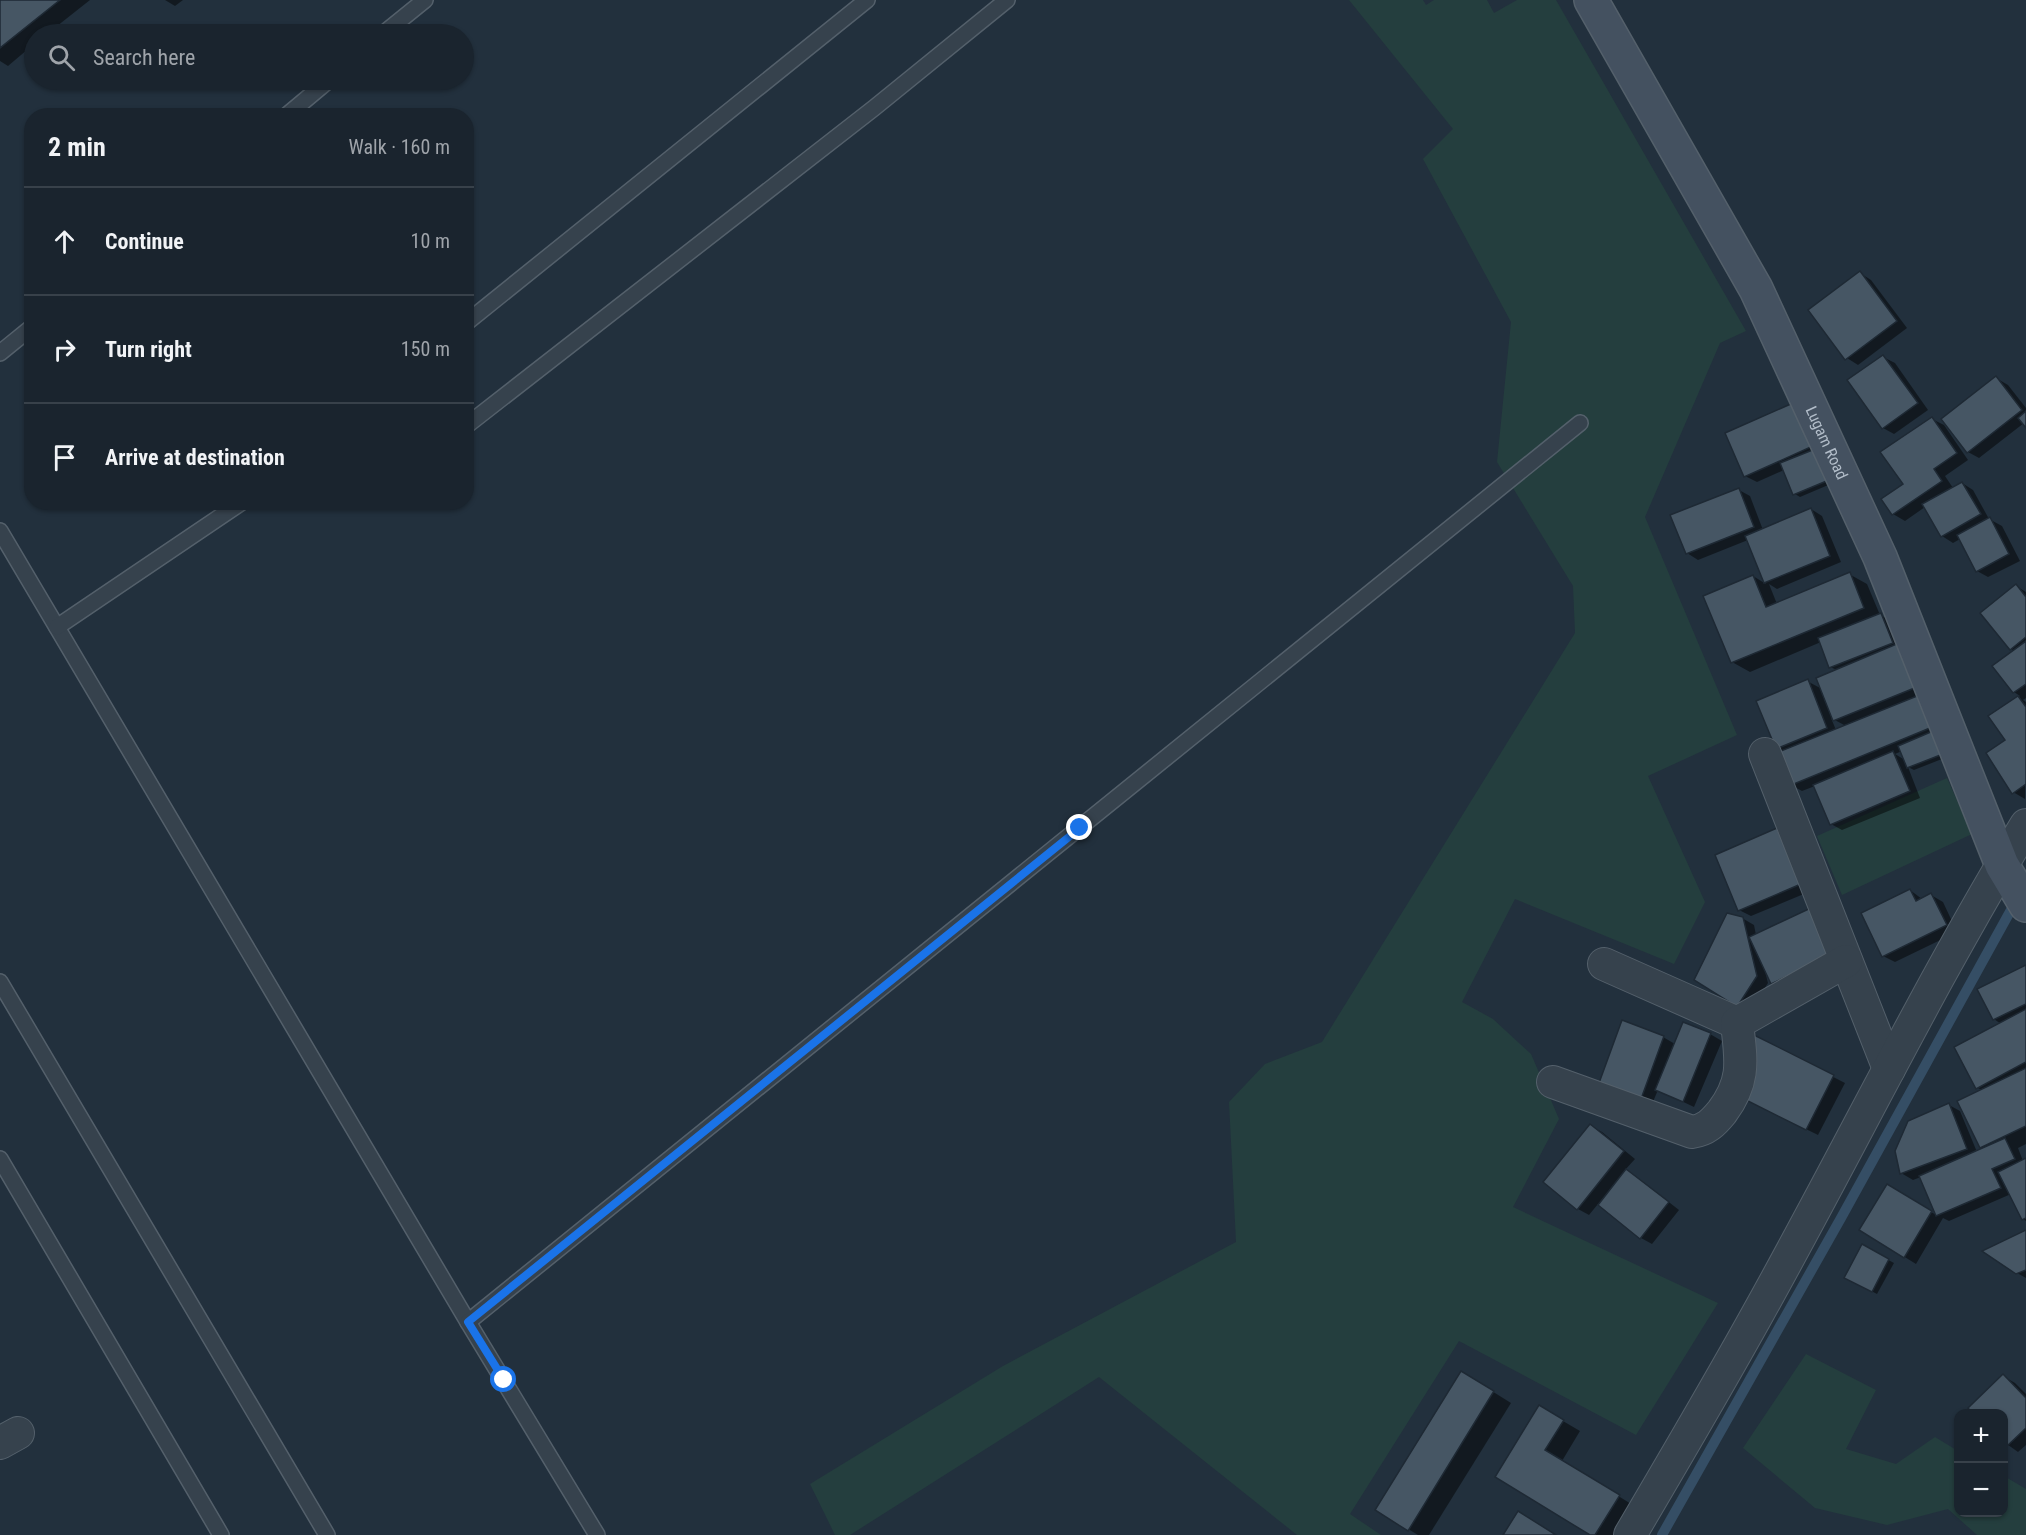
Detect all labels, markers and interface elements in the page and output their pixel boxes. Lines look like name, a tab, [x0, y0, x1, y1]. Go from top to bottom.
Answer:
search box	[24, 24, 474, 90]
icon: search	[45, 41, 78, 74]
text: Search here	[93, 45, 195, 70]
text: 2 min	[48, 132, 106, 162]
text: Walk · 160 m	[349, 135, 450, 159]
icon: ahead	[48, 225, 81, 258]
text: Continue	[105, 229, 184, 254]
text: 10 m	[411, 229, 450, 253]
icon: right	[48, 333, 81, 366]
text: Turn right	[105, 337, 192, 362]
text: 150 m	[401, 337, 450, 361]
street label: Lugam Road	[1802, 403, 1852, 482]
icon: arrive	[48, 441, 81, 474]
text: Arrive at destination	[105, 445, 285, 470]
route end	[1066, 814, 1092, 840]
route start	[490, 1366, 516, 1392]
map controls	[1954, 1409, 2008, 1517]
button: +	[1954, 1409, 2008, 1463]
button: −	[1954, 1463, 2008, 1517]

